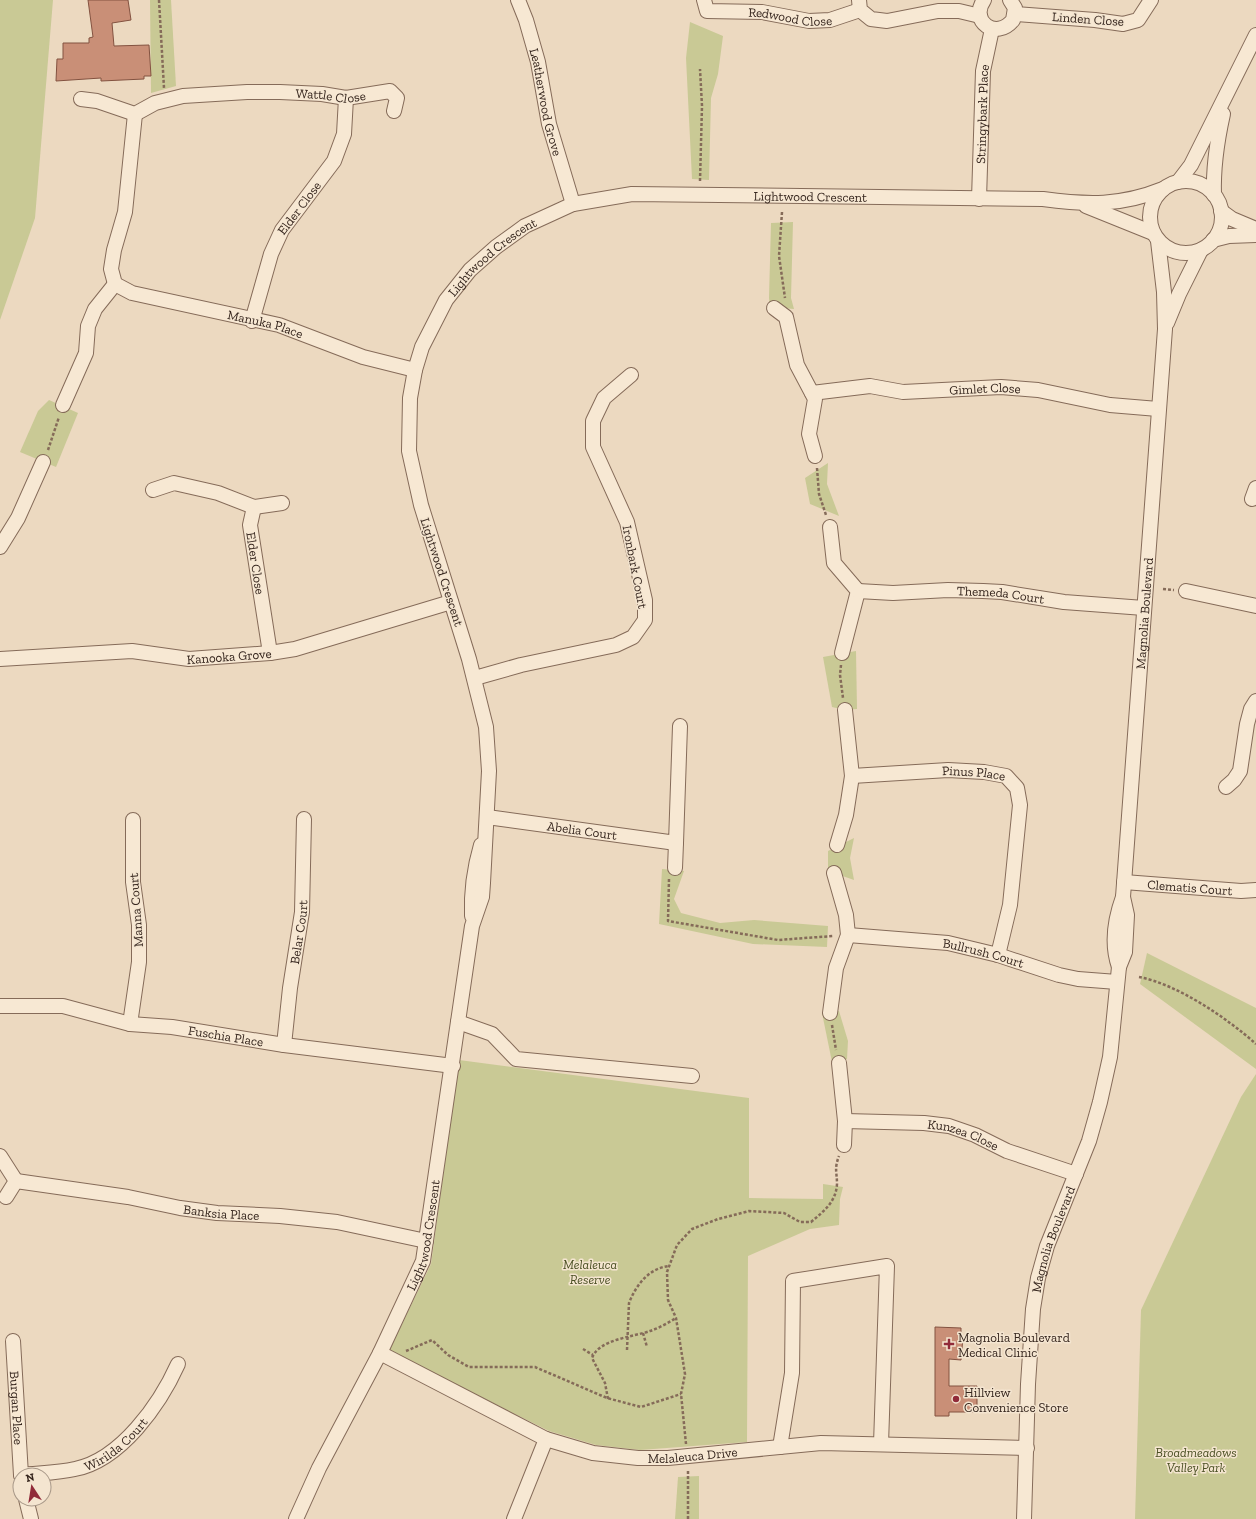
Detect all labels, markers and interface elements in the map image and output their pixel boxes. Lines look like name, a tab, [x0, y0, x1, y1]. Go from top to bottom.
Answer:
street label: Redwood Close	[748, 4, 832, 29]
street label: Linden Close	[1051, 9, 1125, 29]
street label: Leatherwood Grove	[527, 46, 566, 158]
street label: Stringybark Place	[973, 63, 992, 164]
street label: Wattle Close	[295, 85, 367, 106]
street label: Elder Close	[274, 178, 324, 237]
street label: Lightwood Crescent	[753, 188, 867, 204]
street label: Lightwood Crescent	[445, 214, 539, 299]
street label: Manuka Place	[226, 307, 305, 341]
street label: Gimlet Close	[949, 379, 1021, 397]
street label: Lightwood Crescent	[417, 516, 467, 628]
street label: Ironbark Court	[620, 524, 650, 610]
street label: Elder Close	[244, 531, 268, 595]
street label: Magnolia Boulevard	[1132, 557, 1156, 670]
street label: Themeda Court	[957, 583, 1046, 606]
street label: Kanooka Grove	[186, 645, 272, 667]
street label: Pinus Place	[941, 762, 1007, 783]
street label: Abelia Court	[546, 818, 618, 842]
street label: Manna Court	[126, 872, 146, 948]
street label: Clematis Court	[1147, 876, 1233, 898]
street label: Belar Court	[286, 900, 310, 965]
street label: Bullrush Court	[942, 935, 1026, 971]
street label: Fuschia Place	[187, 1022, 264, 1049]
street label: Kunzea Close	[927, 1116, 1001, 1153]
street label: Lightwood Crescent	[403, 1179, 442, 1293]
street label: Magnolia Boulevard	[1028, 1184, 1078, 1294]
street label: Banksia Place	[183, 1201, 260, 1223]
park label: Melaleuca Reserve	[563, 1257, 617, 1287]
place label: Magnolia Boulevard Medical Clinic	[958, 1330, 1070, 1360]
marker: Magnolia Boulevard Medical Clinic	[943, 1338, 955, 1350]
street label: Burgan Place	[7, 1371, 27, 1445]
place label: Hillview Convenience Store	[964, 1385, 1068, 1415]
marker: Hillview Convenience Store	[951, 1394, 961, 1404]
street label: Wirilda Court	[82, 1414, 150, 1473]
street label: Melaleuca Drive	[648, 1444, 738, 1466]
park label: Broadmeadows Valley Park	[1155, 1445, 1237, 1475]
north arrow	[12, 1467, 52, 1507]
text: N	[25, 1470, 36, 1485]

